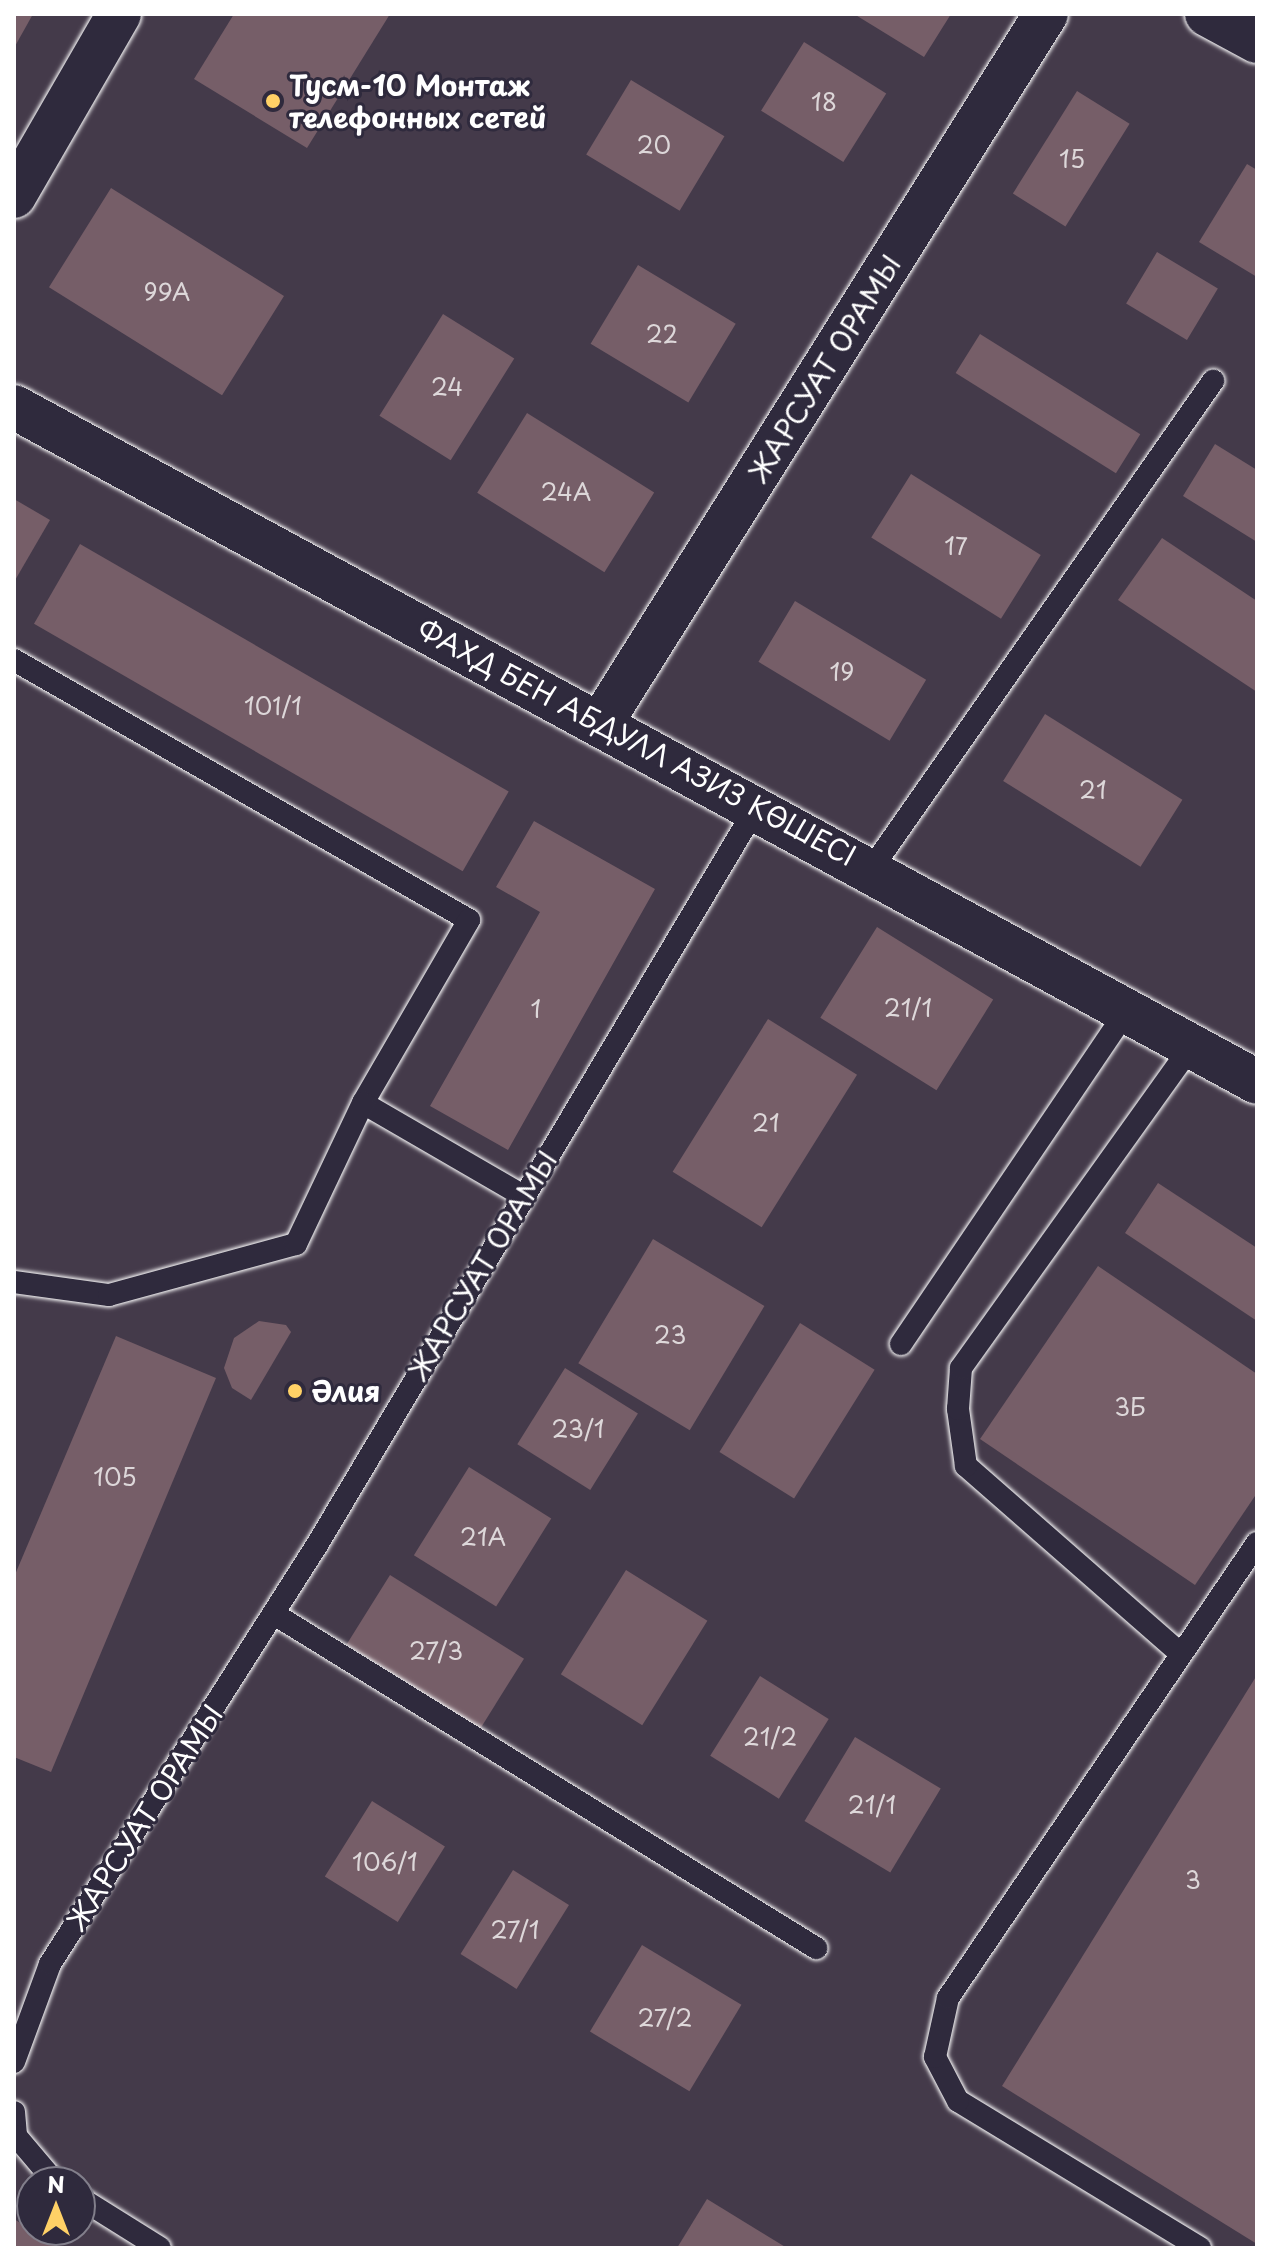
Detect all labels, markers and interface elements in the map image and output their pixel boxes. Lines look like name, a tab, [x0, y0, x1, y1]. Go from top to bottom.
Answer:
place label: Тусм-10 Монтаж телефонных сетей	[289, 68, 548, 134]
house number: 18	[811, 88, 837, 116]
marker: Тусм-10 Монтаж телефонных сетей	[264, 92, 282, 110]
house number: 20	[637, 131, 671, 159]
house number: 15	[1059, 145, 1085, 173]
street label: ЖАРСУАТ ОРАМЫ	[740, 247, 908, 489]
house number: 99А	[144, 278, 190, 306]
house number: 22	[646, 320, 678, 348]
house number: 24	[431, 373, 463, 401]
house number: 24А	[541, 478, 591, 506]
house number: 17	[944, 532, 968, 560]
street label: ФАХД БЕН АБДУЛЛ АЗИЗ КӨШЕСІ	[409, 610, 865, 874]
house number: 19	[830, 658, 854, 686]
house number: 101/1	[244, 692, 302, 720]
house number: 21	[1079, 776, 1107, 804]
house number: 21/1	[884, 994, 932, 1022]
house number: 1	[531, 995, 541, 1023]
house number: 21	[752, 1109, 780, 1137]
street label: ЖАРСУАТ ОРАМЫ	[400, 1143, 564, 1387]
house number: 23	[654, 1321, 686, 1349]
place label: Әлия	[311, 1374, 380, 1408]
marker: Әлия	[286, 1382, 304, 1400]
house number: 3Б	[1114, 1393, 1146, 1421]
house number: 23/1	[551, 1415, 605, 1443]
house number: 105	[93, 1463, 137, 1491]
house number: 21А	[460, 1523, 506, 1551]
house number: 27/3	[409, 1637, 463, 1665]
street label: ЖАРСУАТ ОРАМЫ	[58, 1697, 230, 1937]
house number: 21/2	[743, 1723, 797, 1751]
house number: 21/1	[848, 1791, 896, 1819]
house number: 106/1	[352, 1848, 418, 1876]
house number: 3	[1185, 1866, 1201, 1894]
house number: 27/1	[490, 1916, 540, 1944]
house number: 27/2	[637, 2004, 693, 2032]
north arrow	[16, 2166, 96, 2246]
text: N	[47, 2167, 65, 2200]

